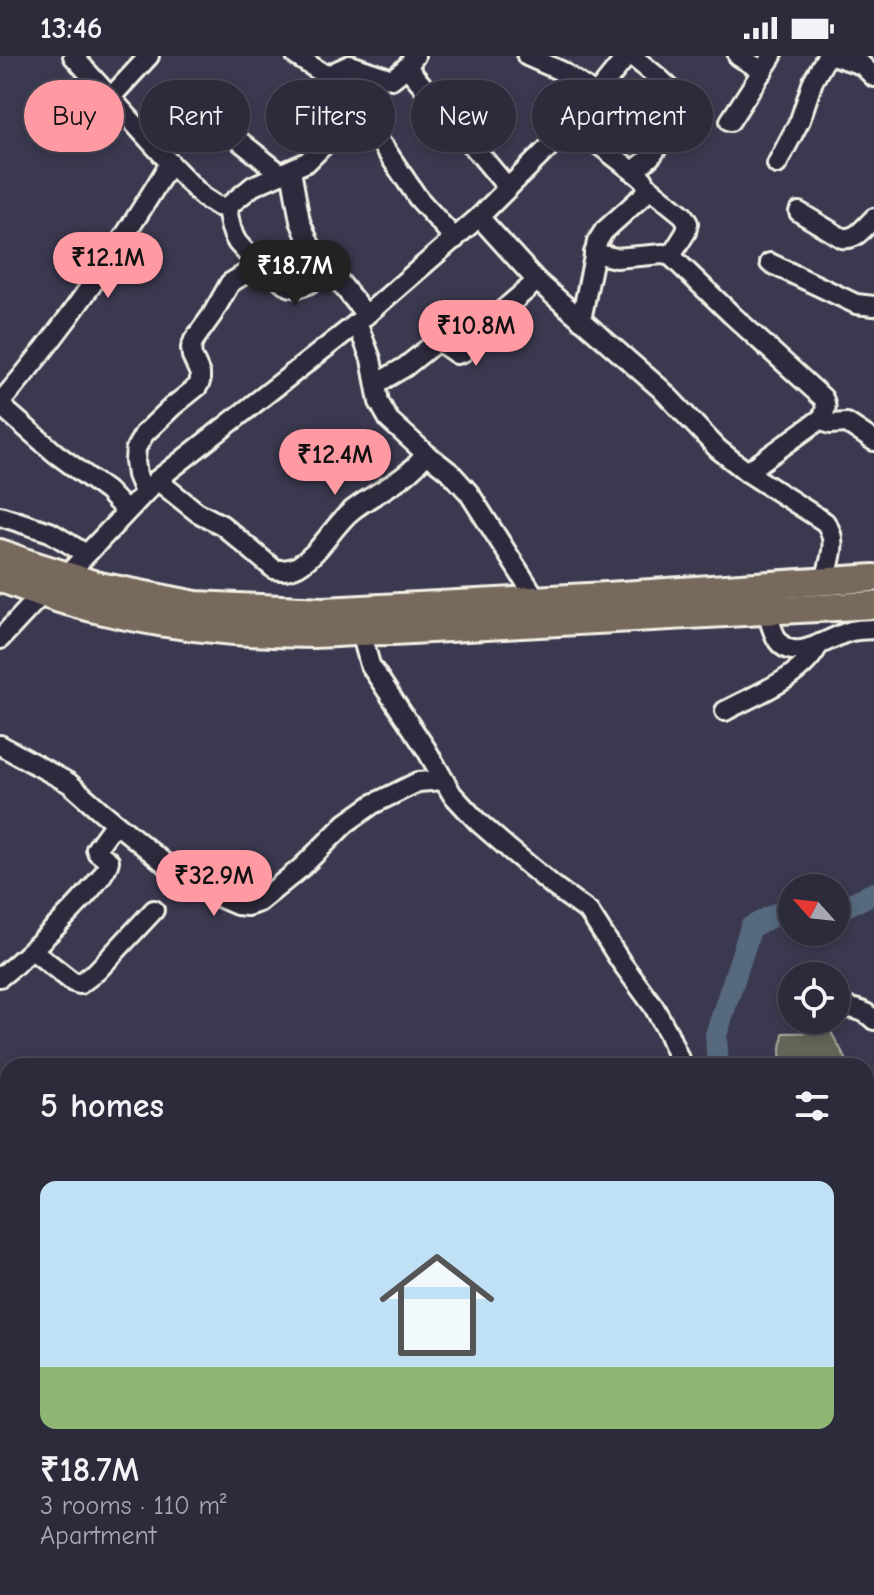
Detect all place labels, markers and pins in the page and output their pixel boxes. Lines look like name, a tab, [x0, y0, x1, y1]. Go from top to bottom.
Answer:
pin: ₹12.1M	[43, 232, 173, 300]
pin: ₹18.7M	[230, 240, 360, 308]
pin: ₹10.8M	[411, 300, 541, 368]
pin: ₹12.4M	[270, 429, 400, 497]
pin: ₹32.9M	[149, 850, 279, 918]

